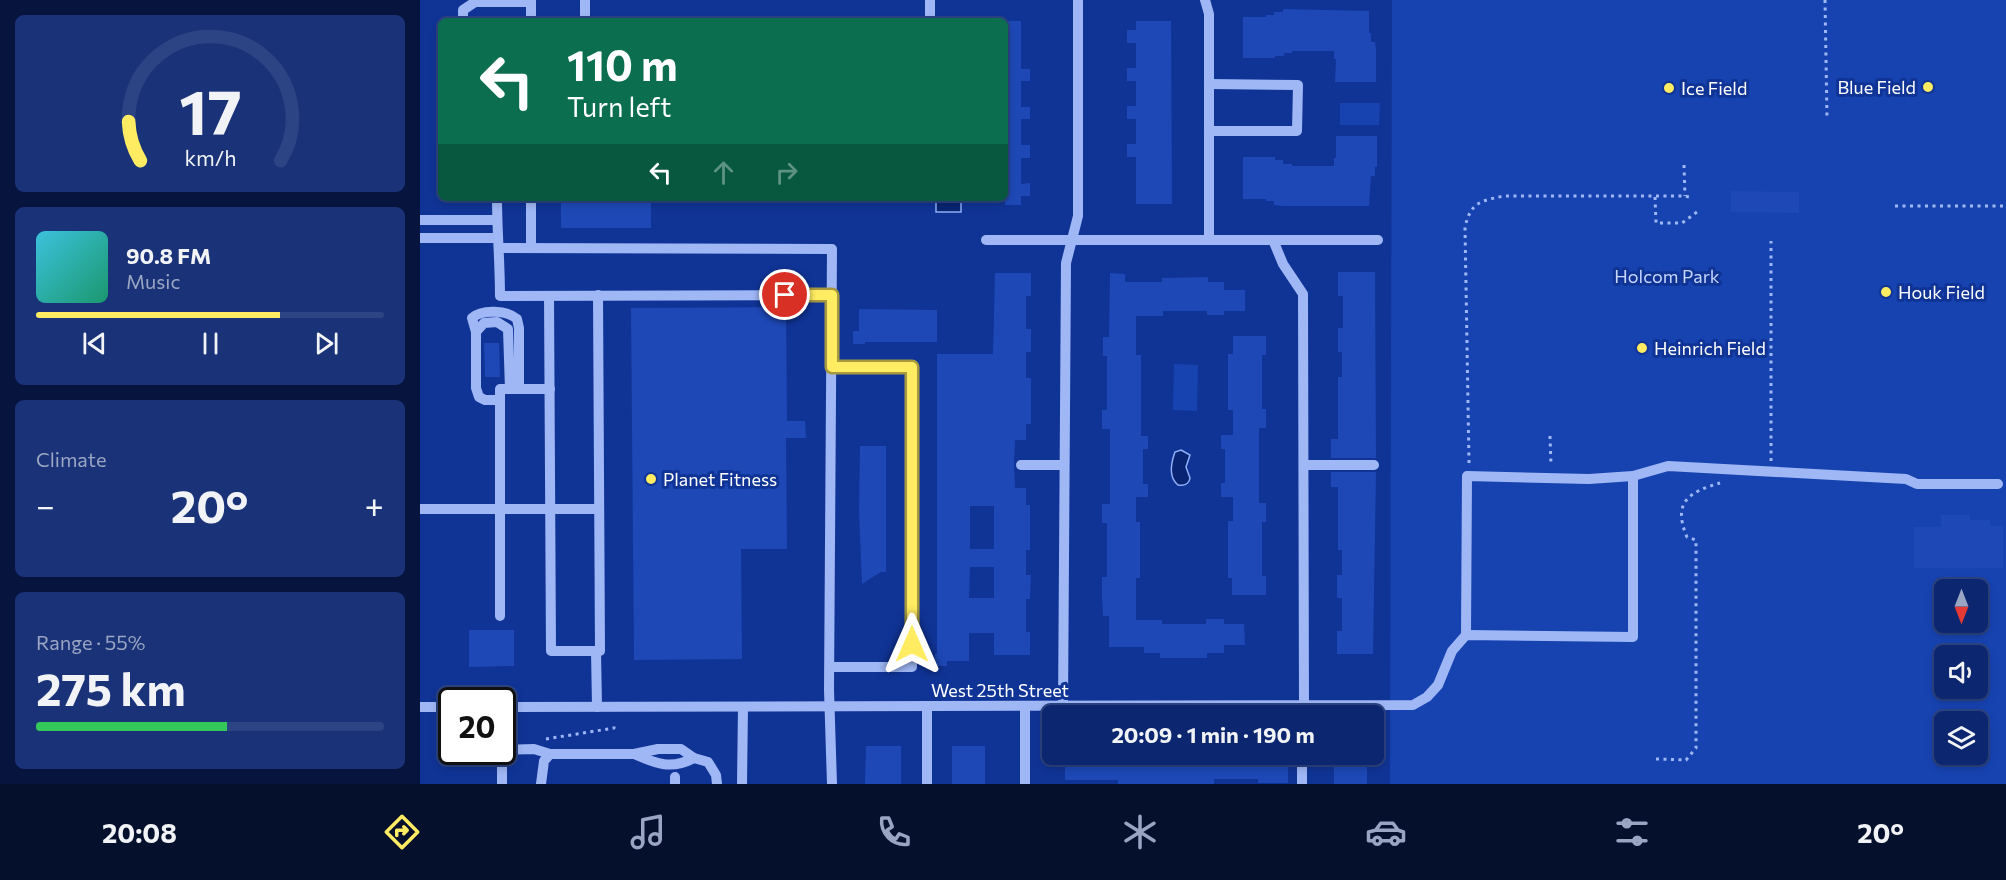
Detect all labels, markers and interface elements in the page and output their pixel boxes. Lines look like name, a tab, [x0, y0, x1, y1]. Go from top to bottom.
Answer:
text: 110 m	[567, 38, 678, 90]
icon: left	[468, 42, 546, 120]
text: 17	[179, 72, 241, 148]
place label: Blue Field	[1837, 76, 1916, 98]
place label: Ice Field	[1681, 77, 1747, 99]
marker: Blue Field	[1921, 80, 1935, 94]
marker: Ice Field	[1662, 81, 1676, 95]
text: Turn left	[567, 90, 671, 123]
text: km/h	[184, 144, 236, 170]
icon: left	[644, 156, 677, 189]
icon: ahead	[707, 156, 740, 189]
icon: right	[770, 156, 803, 189]
text: 90.8 FM	[126, 242, 211, 269]
park label: Holcom Park	[1614, 265, 1720, 287]
text: Music	[126, 269, 180, 293]
pin	[759, 269, 810, 320]
icon: arrive	[768, 278, 801, 311]
place label: Houk Field	[1898, 281, 1985, 303]
marker: Houk Field	[1879, 285, 1893, 299]
icon: previous	[78, 327, 111, 360]
icon: pause	[194, 327, 227, 360]
icon: next	[310, 327, 343, 360]
place label: Heinrich Field	[1654, 337, 1766, 359]
marker: Heinrich Field	[1635, 341, 1649, 355]
text: Climate	[36, 447, 106, 471]
place label: Planet Fitness	[663, 468, 777, 490]
marker: Planet Fitness	[644, 472, 658, 486]
text: 20°	[171, 477, 249, 532]
text: −	[36, 484, 55, 525]
text: +	[365, 484, 384, 525]
north arrow	[1934, 579, 1988, 633]
map controls	[1934, 579, 1988, 765]
position arrow	[880, 612, 944, 676]
text: Range · 55%	[36, 630, 145, 654]
button: sound	[1934, 645, 1988, 699]
text: 275 km	[36, 660, 186, 715]
street label: West 25th Street	[931, 679, 1069, 701]
speed limit sign: 20	[438, 687, 516, 765]
button: layers	[1934, 711, 1988, 765]
text: 20:09 · 1 min · 190 m	[1111, 721, 1315, 748]
icon: directions	[381, 811, 423, 853]
icon: music	[627, 811, 669, 853]
icon: phone	[873, 811, 915, 853]
icon: climate	[1119, 811, 1161, 853]
icon: car	[1365, 811, 1407, 853]
icon: filters	[1611, 811, 1653, 853]
text: 20:08	[102, 816, 177, 849]
text: 20°	[1857, 816, 1904, 849]

